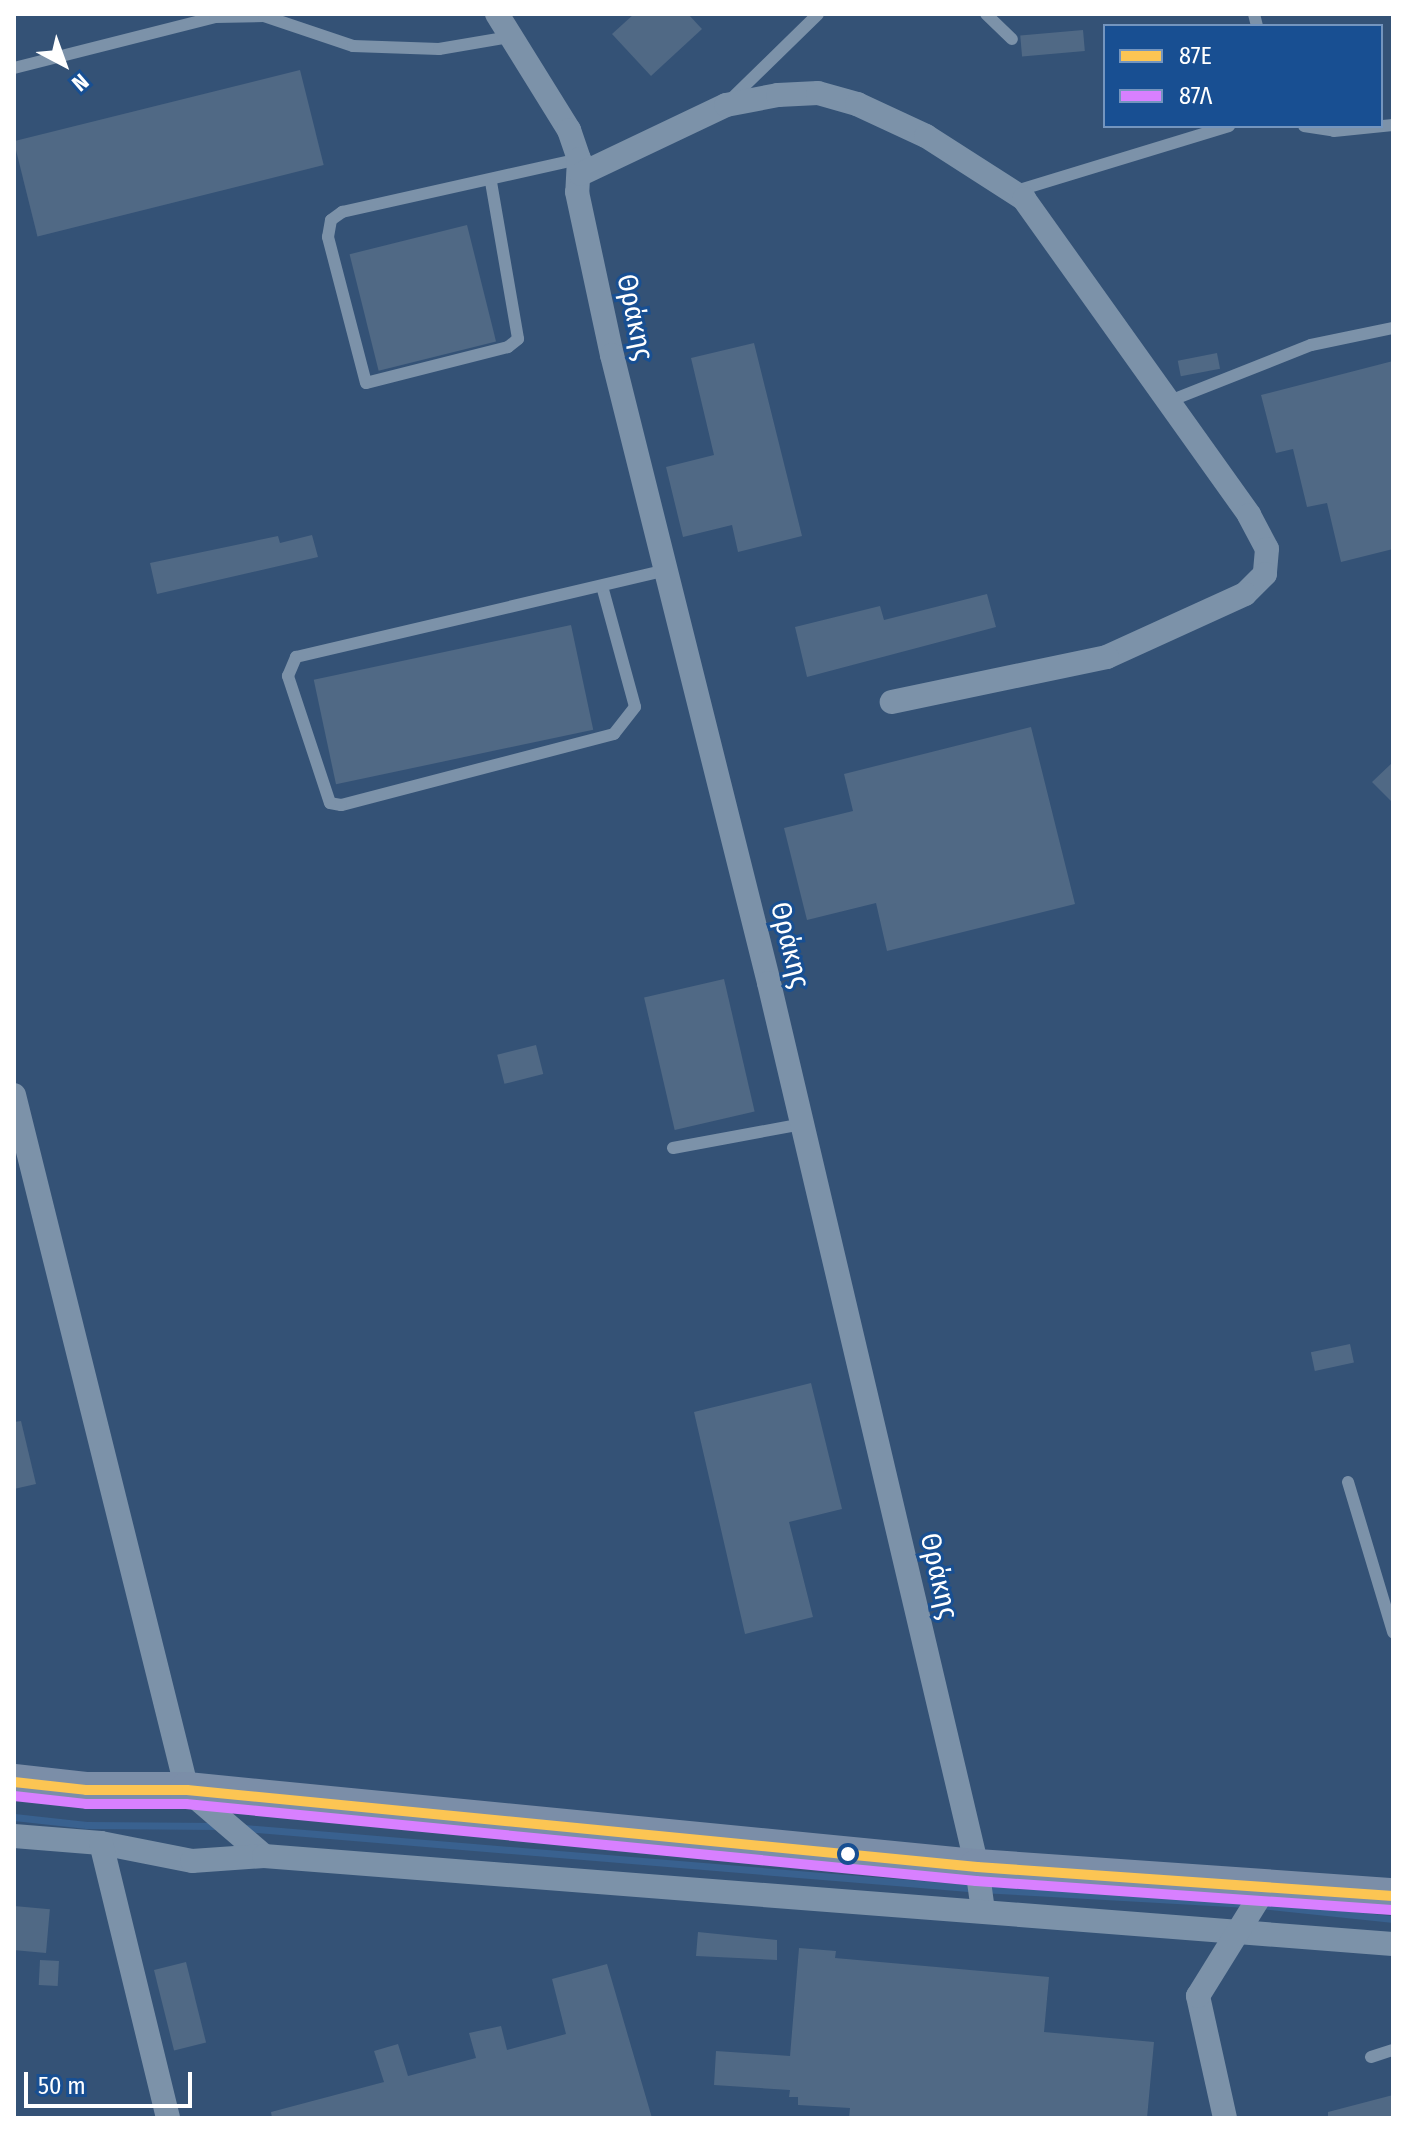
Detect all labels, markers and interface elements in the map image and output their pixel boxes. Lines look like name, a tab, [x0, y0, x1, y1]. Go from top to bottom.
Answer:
north arrow	[24, 24, 104, 104]
legend	[1103, 24, 1383, 128]
text: 87Ε	[1179, 42, 1212, 70]
text: N	[66, 68, 94, 97]
text: 87Λ	[1179, 82, 1212, 110]
street label: Θράκης	[610, 271, 660, 363]
street label: Θράκης	[763, 899, 817, 991]
street label: Θράκης	[913, 1530, 965, 1622]
unlabelled marker	[840, 1846, 856, 1862]
scale bar	[28, 2056, 196, 2106]
text: 50 m	[38, 2072, 86, 2100]

